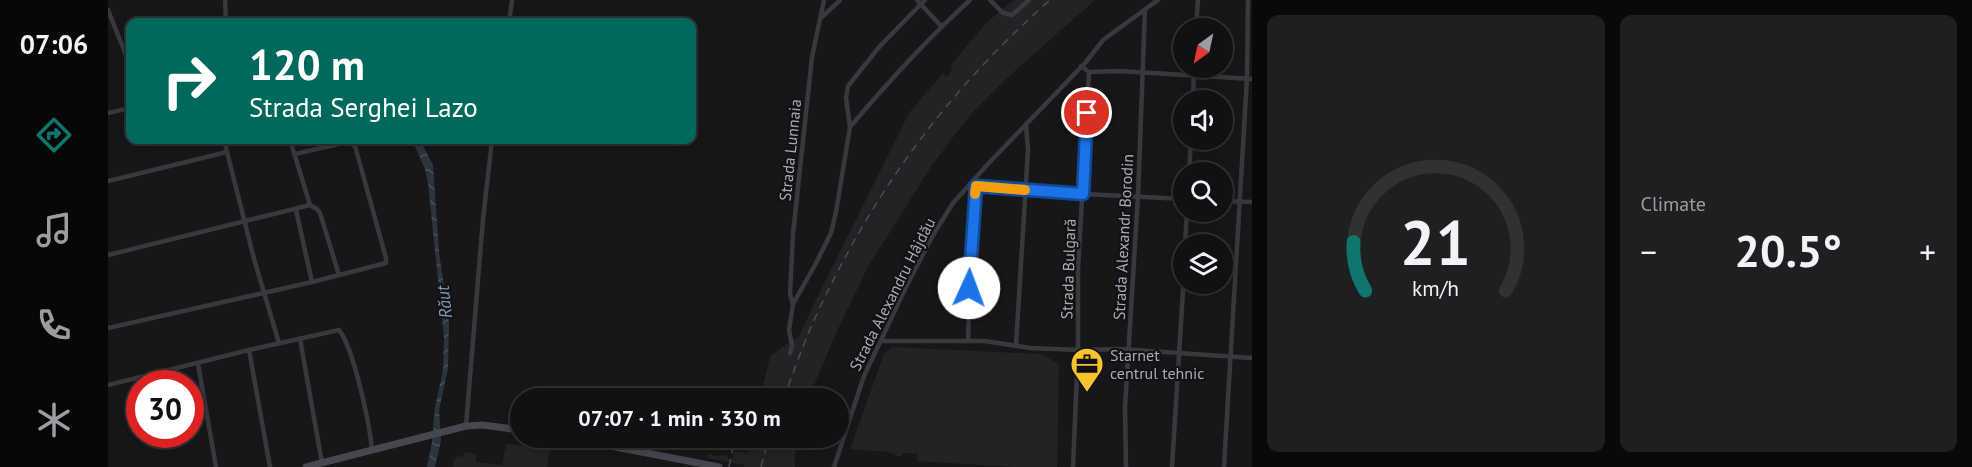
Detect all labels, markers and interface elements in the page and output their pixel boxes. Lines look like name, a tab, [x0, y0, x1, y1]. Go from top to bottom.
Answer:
north arrow	[1173, 18, 1233, 78]
map controls	[1173, 18, 1233, 294]
text: 07:06	[20, 27, 88, 61]
text: 120 m	[249, 37, 365, 92]
icon: right	[150, 42, 228, 120]
pin	[1061, 87, 1112, 138]
text: Strada Serghei Lazo	[249, 90, 478, 124]
button: sound	[1173, 90, 1233, 150]
icon: arrive	[1070, 96, 1103, 129]
street label: Strada Lunnaia	[775, 98, 805, 202]
icon: directions	[33, 114, 75, 156]
street label: Strada Alexandr Borodin	[1109, 153, 1137, 321]
button: search	[1173, 162, 1233, 222]
text: Climate	[1641, 191, 1706, 217]
text: 21	[1400, 201, 1471, 282]
icon: music	[33, 209, 75, 251]
street label: Strada Alexandru Hâjdău	[845, 214, 939, 374]
street label: Strada Bulgară	[1056, 218, 1080, 320]
text: 20.5°	[1735, 221, 1842, 279]
text: −	[1641, 230, 1657, 273]
text: +	[1919, 230, 1936, 273]
button: layers	[1173, 234, 1233, 294]
position arrow	[937, 256, 1001, 320]
text: km/h	[1412, 274, 1459, 302]
water label: Răut	[431, 283, 457, 320]
icon: phone	[33, 304, 75, 346]
place label: Starnet centrul tehnic	[1110, 345, 1205, 383]
office icon: Starnet centrul tehnic	[1069, 346, 1105, 393]
speed limit sign: 30	[126, 370, 204, 448]
icon: climate	[33, 399, 75, 441]
text: 07:07 · 1 min · 330 m	[578, 404, 781, 432]

